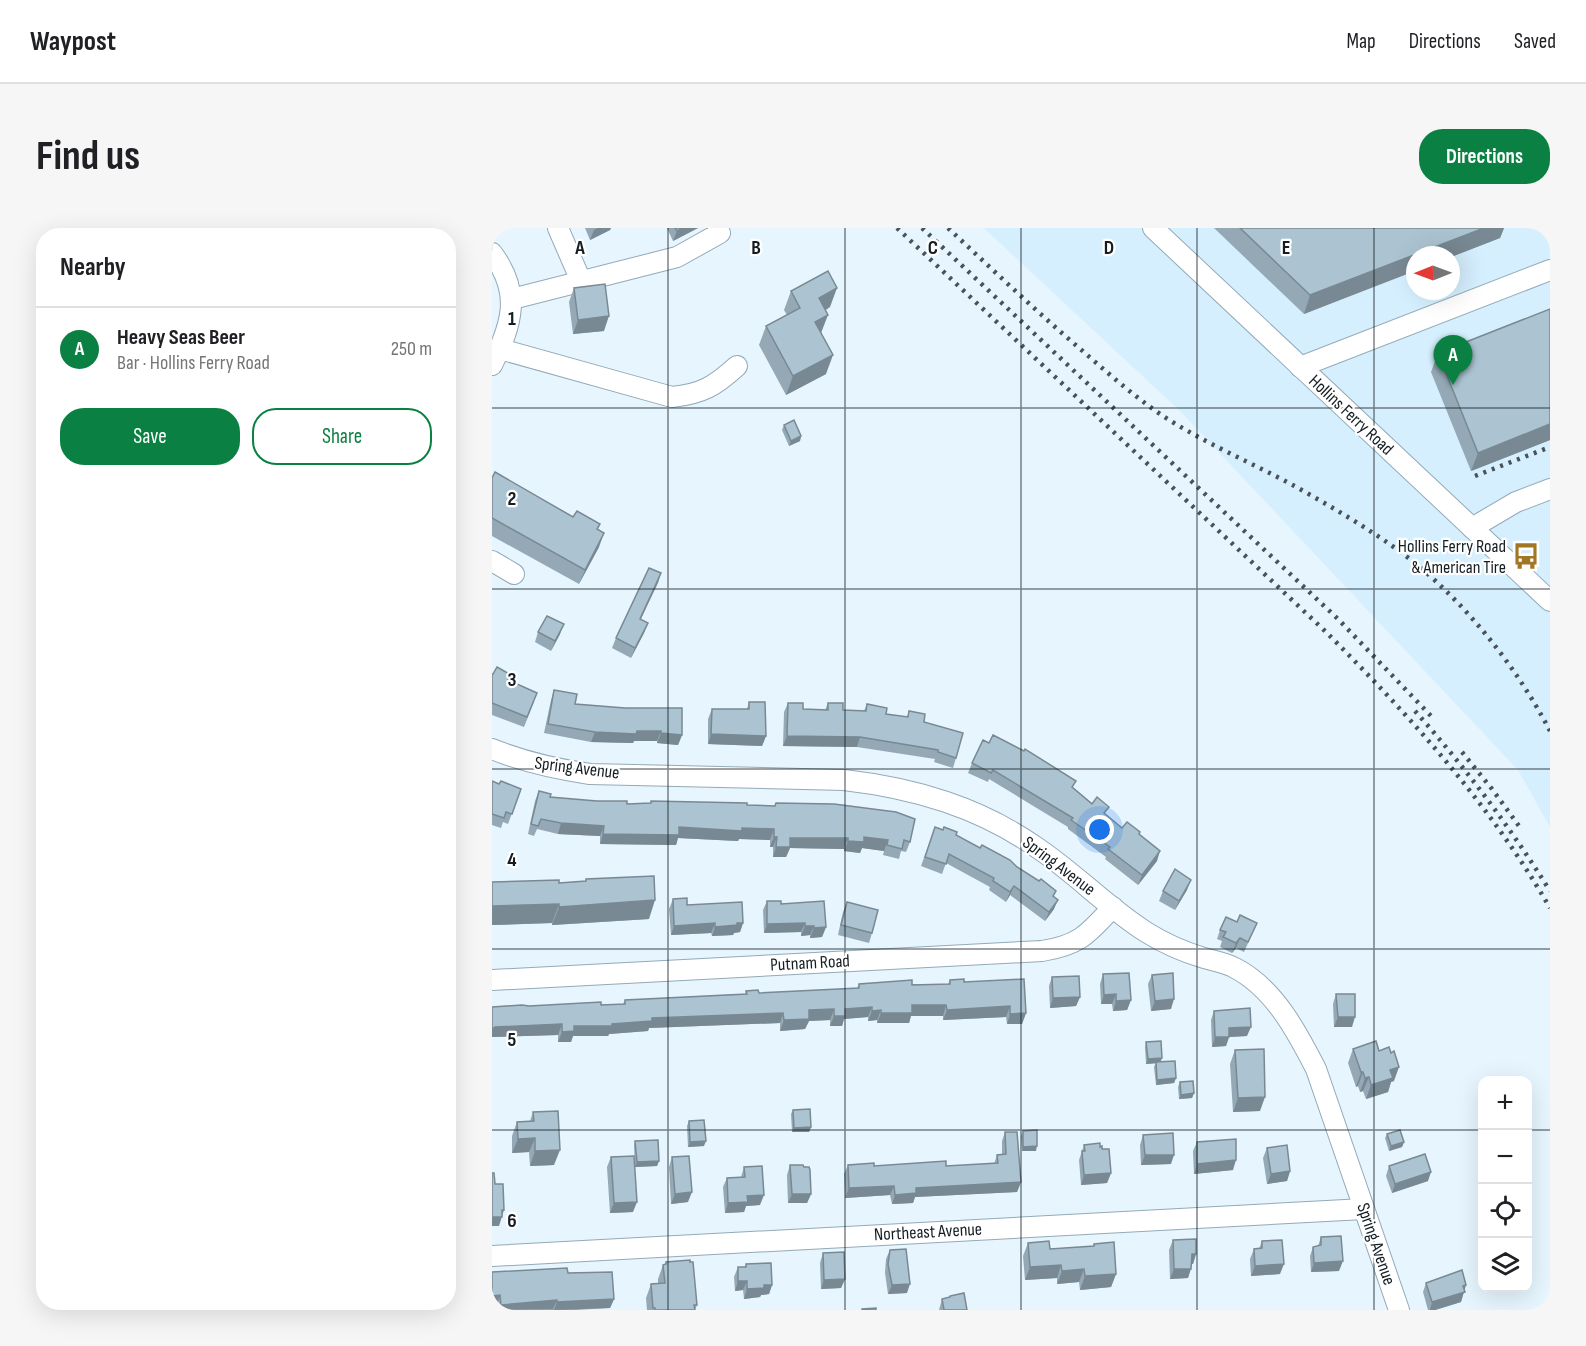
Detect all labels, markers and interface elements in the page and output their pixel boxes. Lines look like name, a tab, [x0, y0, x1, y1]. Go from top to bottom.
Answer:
text: Waypost	[30, 25, 116, 58]
text: Map	[1346, 29, 1376, 54]
text: Directions	[1409, 29, 1481, 54]
text: Saved	[1514, 29, 1556, 54]
button: Directions	[1419, 129, 1550, 184]
text: Find us	[36, 131, 140, 182]
text: A	[574, 236, 585, 260]
text: B	[751, 236, 761, 260]
text: C	[928, 236, 938, 260]
text: D	[1104, 236, 1114, 260]
text: E	[1282, 236, 1290, 260]
north arrow	[1406, 246, 1460, 300]
text: Nearby	[60, 252, 126, 283]
text: 1	[508, 307, 516, 331]
text: Heavy Seas Beer	[117, 324, 245, 351]
pin: A	[1434, 336, 1472, 385]
text: A	[75, 337, 84, 361]
text: 250 m	[391, 337, 432, 361]
text: Bar · Hollins Ferry Road	[117, 351, 270, 375]
street label: Hollins Ferry Road	[1304, 370, 1398, 460]
button: Save	[60, 408, 240, 465]
button: Share	[252, 408, 432, 465]
text: 2	[508, 487, 516, 511]
place label: Hollins Ferry Road & American Tire	[1398, 536, 1506, 578]
bus stop icon: Hollins Ferry Road & American Tire	[1511, 541, 1541, 571]
text: 3	[508, 668, 517, 692]
street label: Spring Avenue	[533, 752, 621, 784]
your location	[1085, 815, 1114, 844]
street label: Spring Avenue	[1019, 832, 1099, 900]
text: 4	[507, 848, 517, 872]
street label: Putnam Road	[770, 950, 850, 976]
text: 5	[508, 1028, 517, 1052]
map controls	[1478, 1076, 1532, 1292]
button: +	[1478, 1076, 1532, 1130]
button: −	[1478, 1130, 1532, 1184]
button: locate	[1478, 1184, 1532, 1238]
street label: Spring Avenue	[1352, 1200, 1400, 1288]
text: 6	[507, 1209, 517, 1233]
street label: Northeast Avenue	[873, 1219, 983, 1245]
button: layers	[1478, 1238, 1532, 1292]

